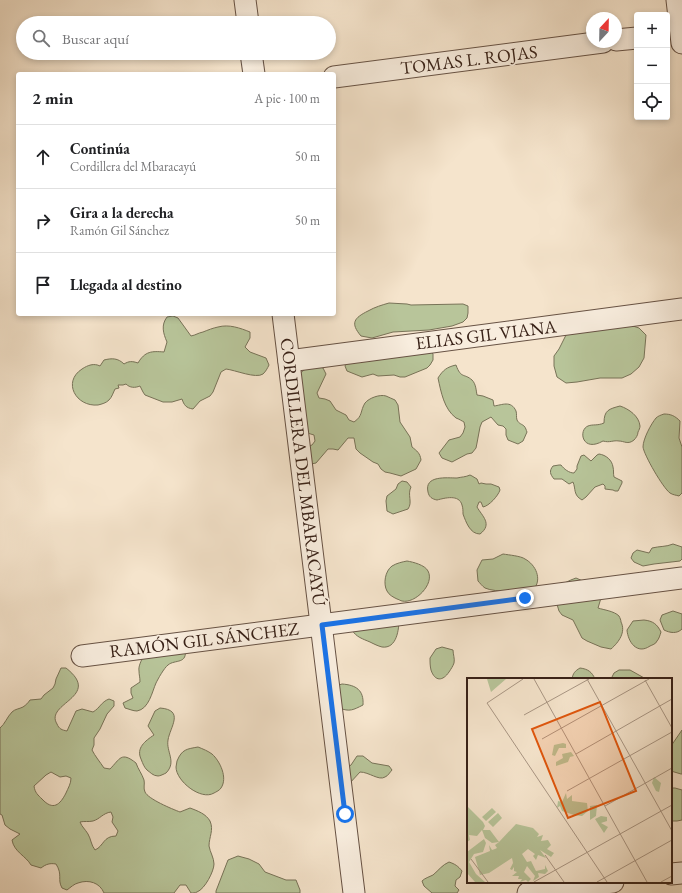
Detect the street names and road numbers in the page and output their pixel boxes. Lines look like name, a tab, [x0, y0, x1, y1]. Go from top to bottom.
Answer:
street label: TOMAS L. ROJAS	[399, 40, 539, 79]
street label: ELIAS GIL VIANA	[414, 314, 558, 355]
street label: CORDILLERA DEL MBARACAYÚ	[276, 337, 331, 608]
street label: RAMÓN GIL SÁNCHEZ	[108, 616, 300, 663]

